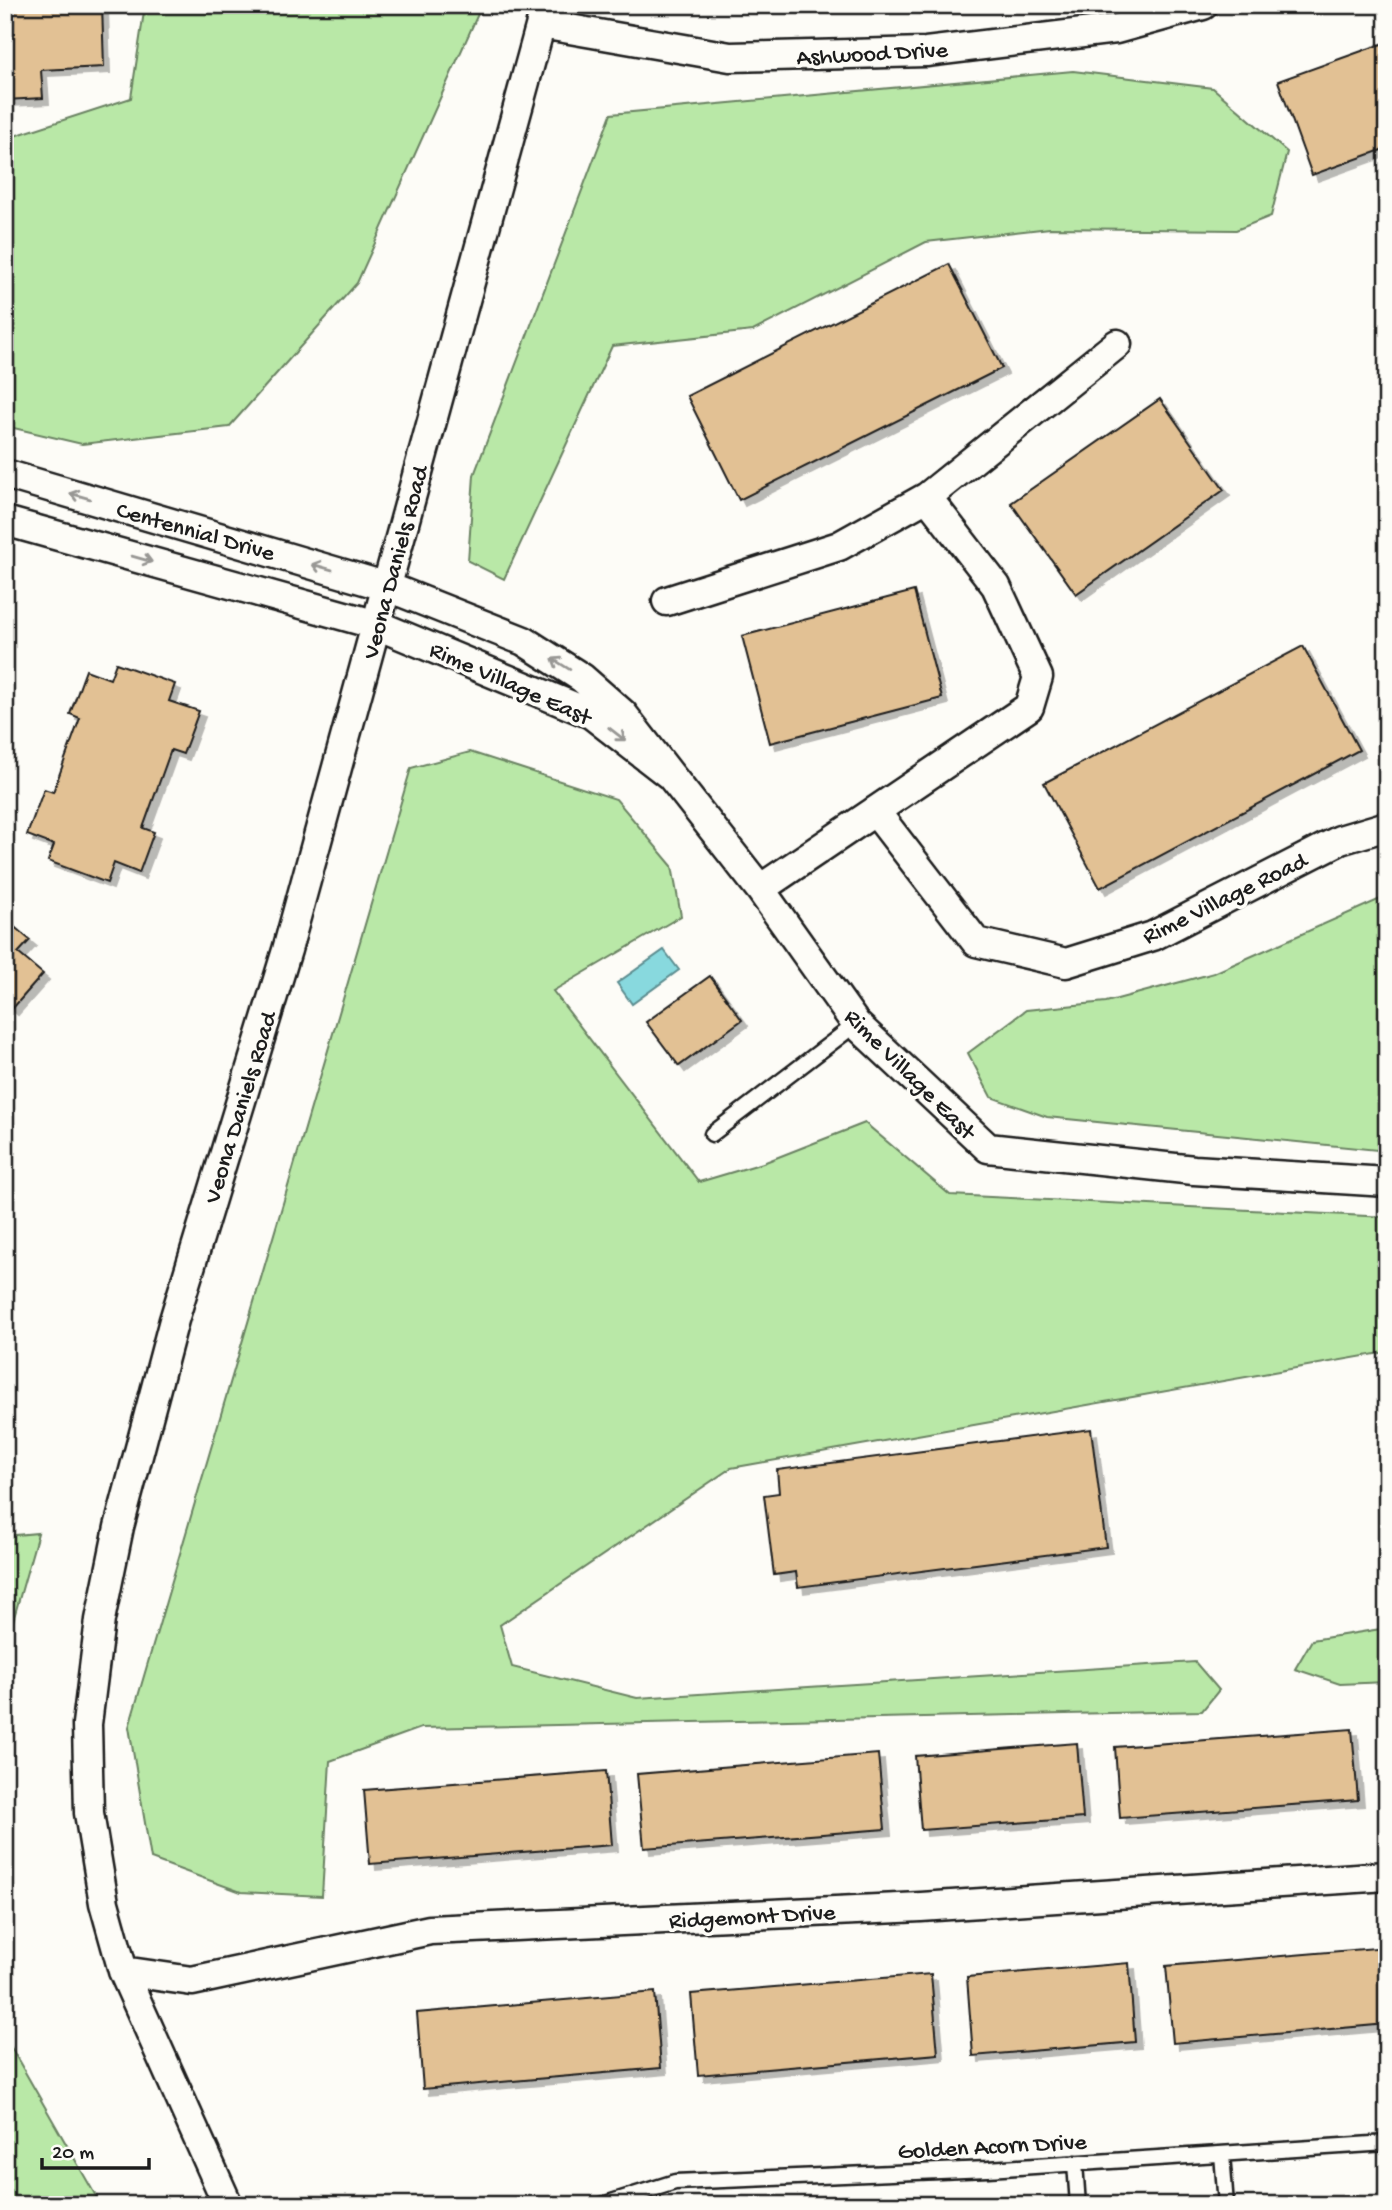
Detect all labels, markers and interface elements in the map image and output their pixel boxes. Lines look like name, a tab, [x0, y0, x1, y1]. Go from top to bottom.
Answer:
street label: Ashwood Drive	[796, 37, 949, 74]
street label: Veona Daniels Road	[357, 461, 438, 664]
one-way arrow	[70, 489, 92, 502]
street label: Centennial Drive	[112, 497, 278, 570]
one-way arrow	[130, 553, 153, 566]
one-way arrow	[311, 560, 333, 573]
street label: Rime Village East	[424, 637, 597, 735]
one-way arrow	[551, 657, 571, 671]
one-way arrow	[607, 726, 626, 741]
street label: Rime Village Road	[1139, 847, 1314, 953]
street label: Rime Village East	[837, 1004, 982, 1149]
street label: Veona Daniels Road	[199, 1007, 286, 1208]
street label: Ridgemont Drive	[668, 1900, 837, 1937]
scale bar	[42, 2126, 149, 2170]
street label: Golden Acorn Drive	[897, 2129, 1088, 2168]
text: 20 m	[52, 2142, 94, 2167]

